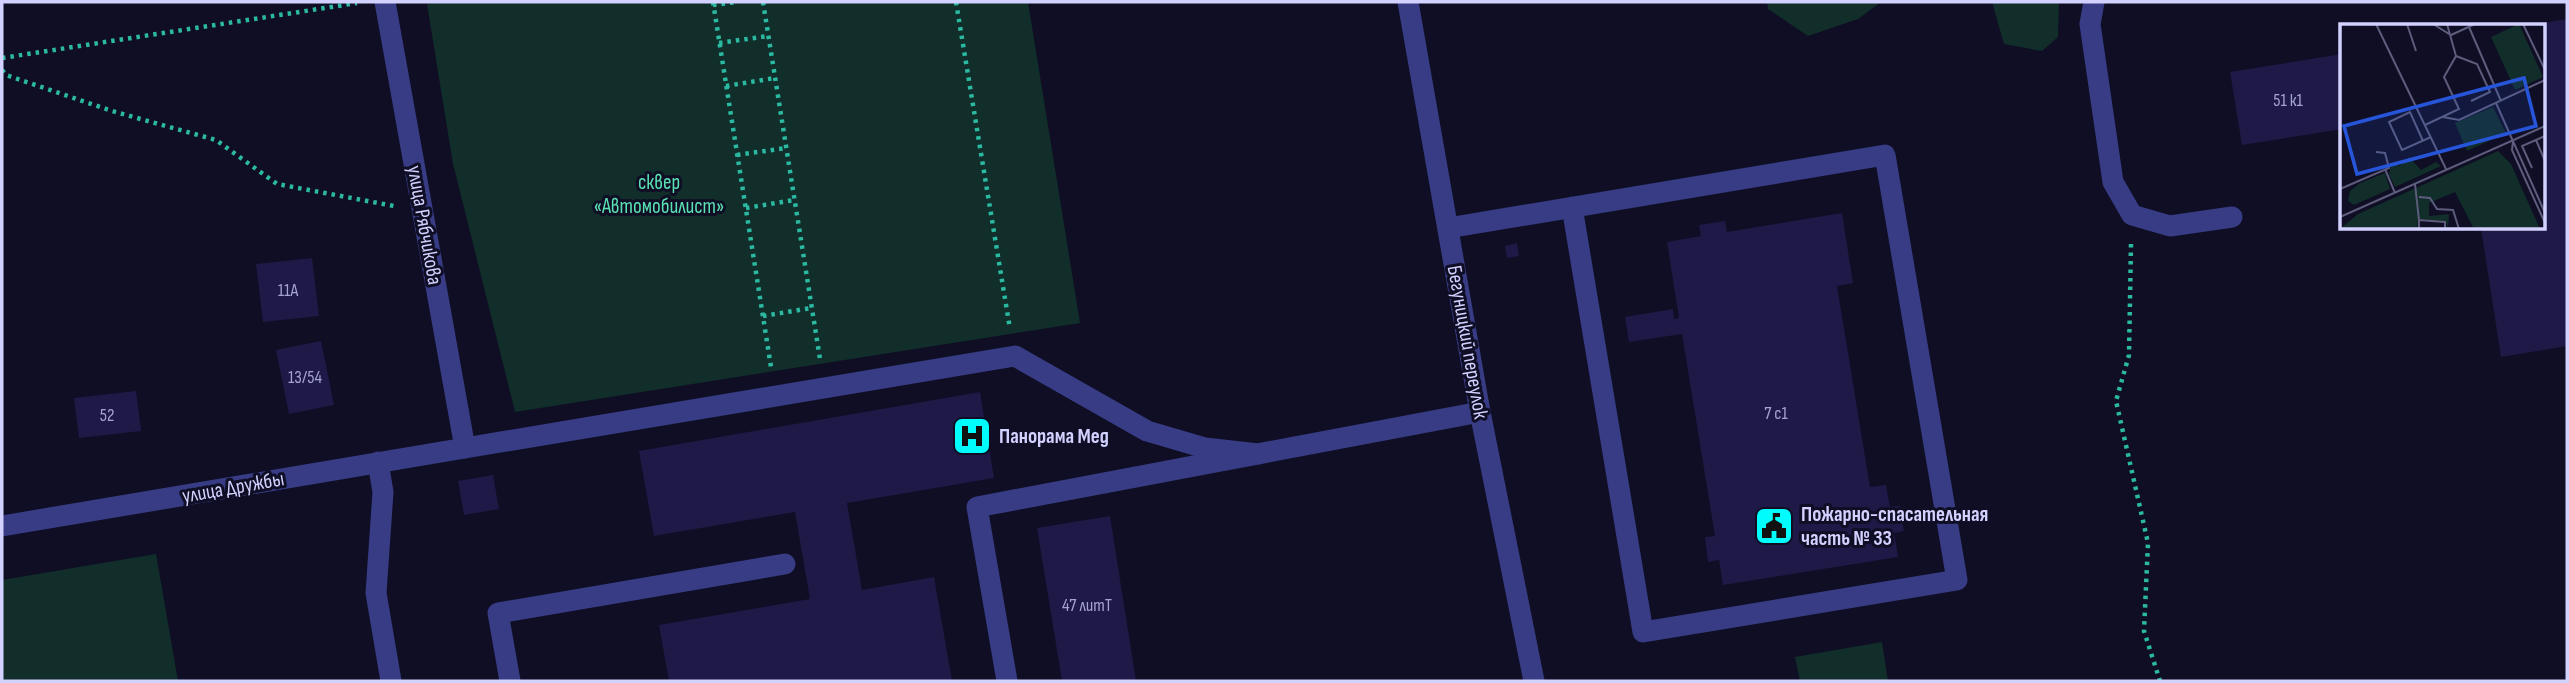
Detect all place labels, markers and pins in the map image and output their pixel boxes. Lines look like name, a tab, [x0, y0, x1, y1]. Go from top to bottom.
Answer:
hospital icon: Панорама Мед	[951, 415, 993, 457]
place label: Панорама Мед	[999, 424, 1109, 449]
place label: Пожарно-спасательная часть № 33	[1801, 502, 1988, 551]
public building icon: Пожарно-спасательная часть № 33	[1753, 505, 1795, 547]

